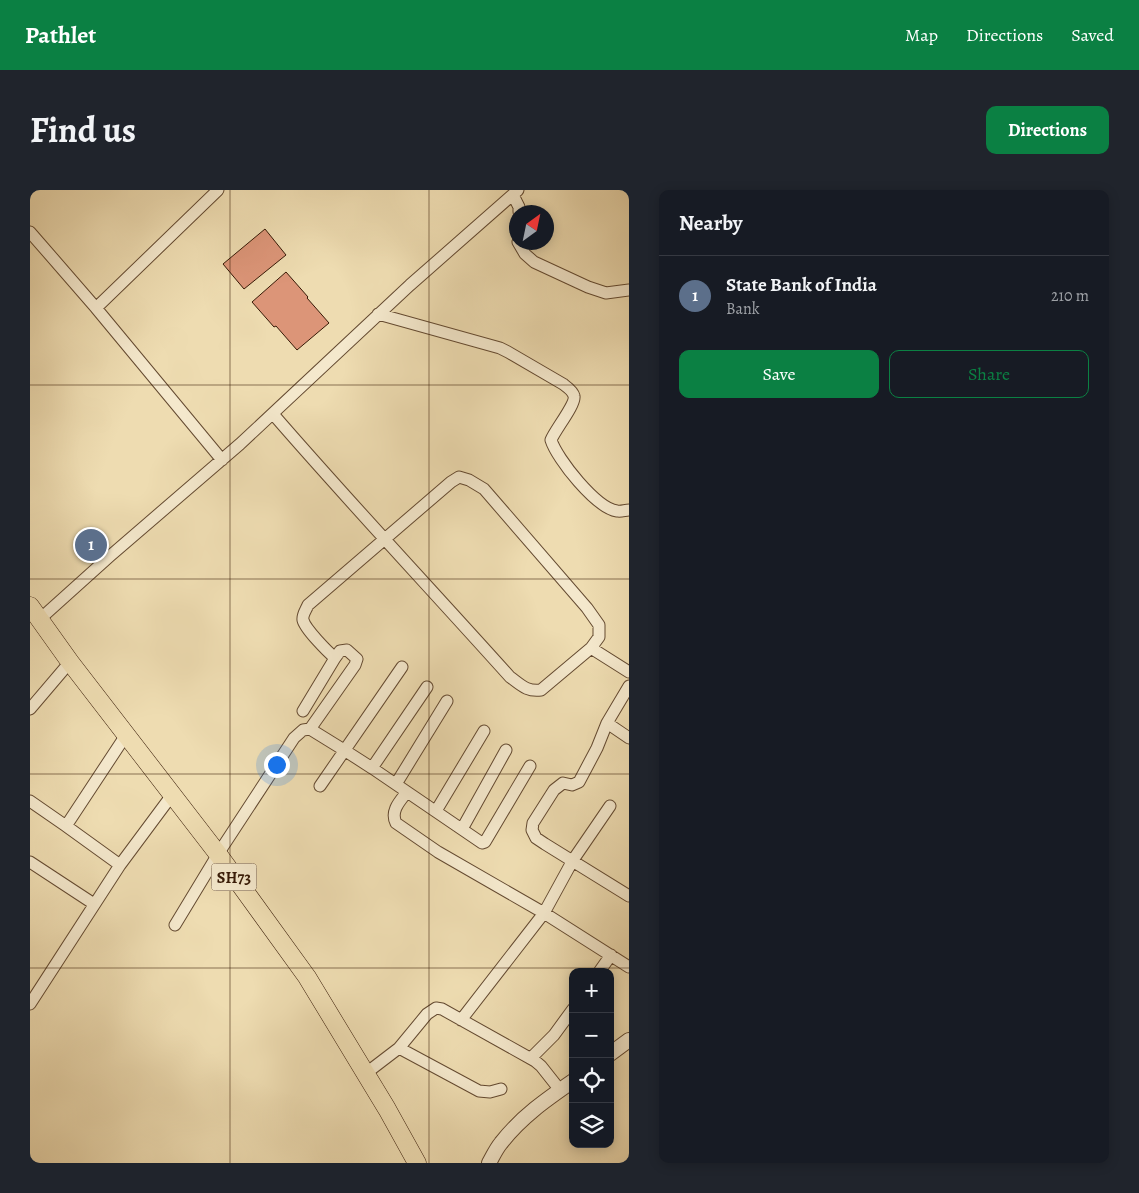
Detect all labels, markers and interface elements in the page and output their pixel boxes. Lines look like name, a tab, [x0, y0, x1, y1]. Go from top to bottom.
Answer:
text: Pathlet	[25, 19, 96, 51]
text: Map	[905, 23, 938, 47]
text: Directions	[966, 23, 1043, 47]
text: Saved	[1071, 23, 1114, 47]
text: Find us	[30, 106, 136, 154]
button: Directions	[986, 106, 1109, 154]
north arrow	[509, 205, 554, 250]
text: Nearby	[679, 209, 742, 237]
text: State Bank of India	[726, 272, 877, 298]
text: 1	[692, 285, 698, 307]
text: 210 m	[1051, 285, 1089, 307]
text: Bank	[726, 298, 760, 320]
button: Save	[679, 350, 879, 398]
button: Share	[889, 350, 1089, 398]
pin: 1	[75, 526, 107, 564]
your location	[264, 752, 290, 778]
road number: SH73	[212, 864, 256, 890]
map controls	[569, 968, 614, 1148]
button: +	[569, 968, 614, 1013]
button: −	[569, 1013, 614, 1058]
button: locate	[569, 1058, 614, 1103]
button: layers	[569, 1103, 614, 1148]

